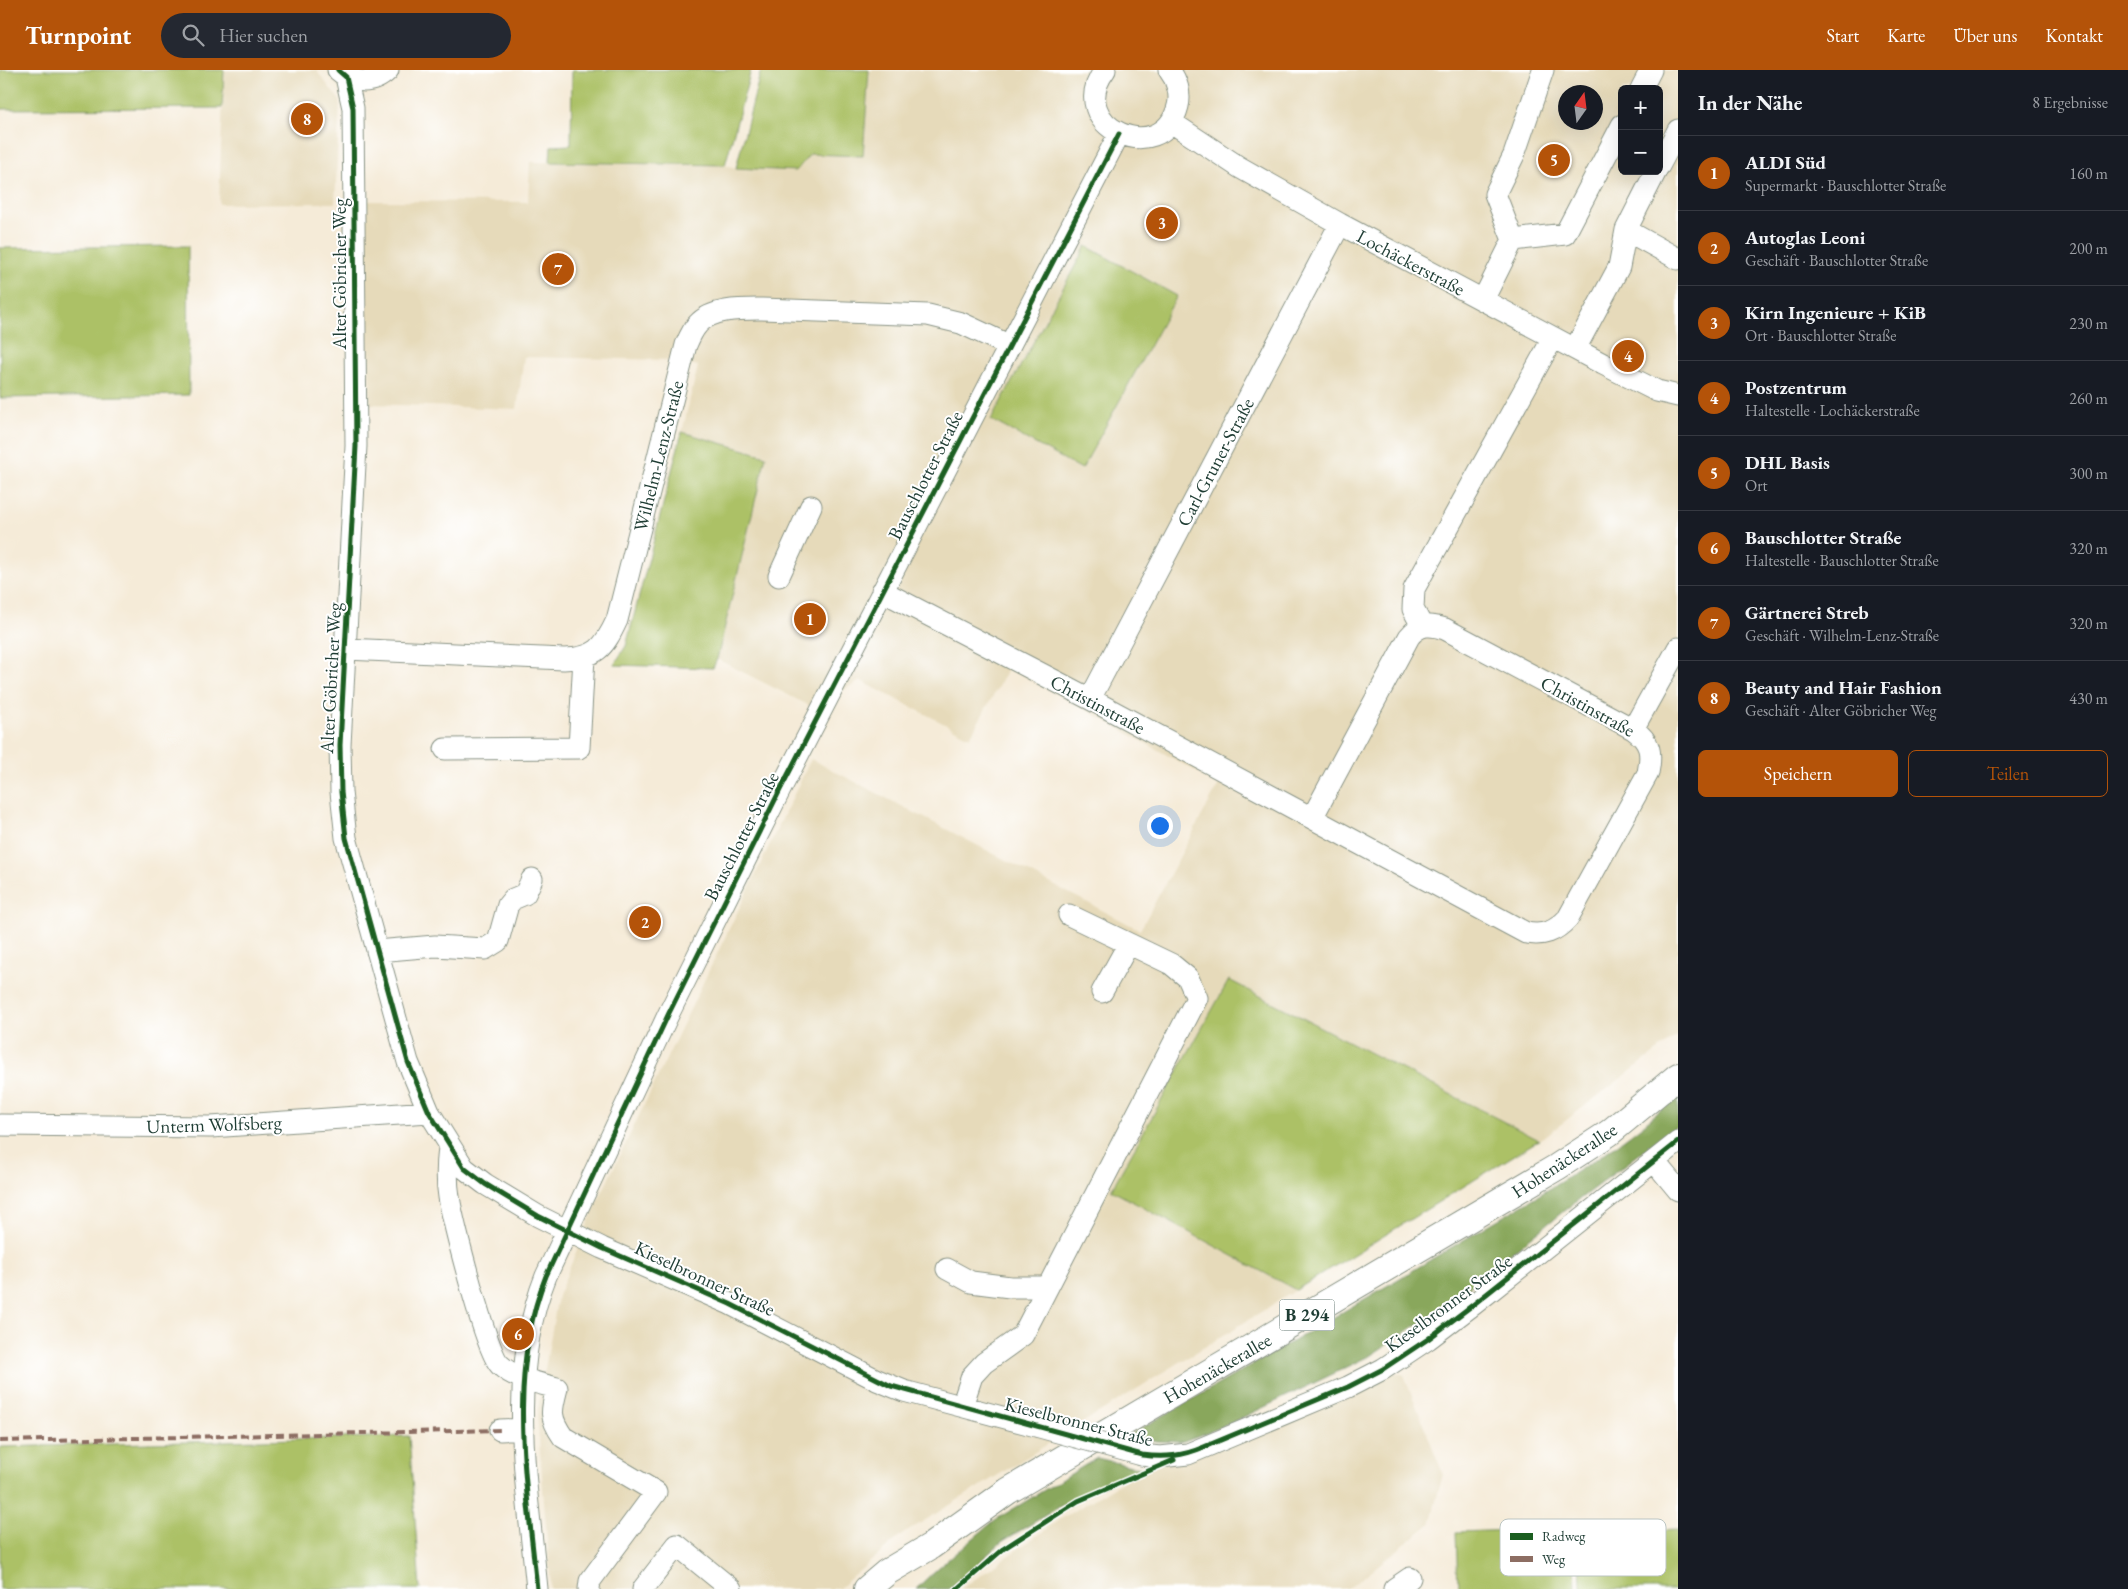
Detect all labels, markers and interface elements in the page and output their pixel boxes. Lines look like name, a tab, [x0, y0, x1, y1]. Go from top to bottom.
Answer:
search box	[161, 13, 511, 58]
text: Turnpoint	[25, 20, 131, 51]
icon: search	[179, 21, 207, 49]
text: Hier suchen	[219, 23, 308, 48]
text: Start	[1826, 24, 1859, 47]
text: Karte	[1887, 24, 1925, 47]
text: Über uns	[1953, 24, 2017, 47]
text: Kontakt	[2045, 24, 2103, 47]
north arrow	[1558, 85, 1603, 130]
map controls	[1618, 85, 1663, 175]
button: +	[1618, 85, 1663, 130]
text: In der Nähe	[1698, 89, 1803, 116]
text: 8 Ergebnisse	[2032, 92, 2108, 113]
pin: 8	[291, 100, 323, 138]
button: −	[1618, 130, 1663, 175]
pin: 5	[1538, 141, 1570, 179]
text: ALDI Süd	[1745, 150, 1826, 175]
text: 1	[1710, 163, 1718, 184]
text: 160 m	[2069, 163, 2108, 184]
text: Supermarkt · Bauschlotter Straße	[1745, 175, 1946, 196]
street label: Alter Göbricher Weg	[327, 198, 352, 351]
pin: 3	[1146, 204, 1178, 242]
street label: Lochäckerstraße	[1352, 223, 1469, 301]
text: Autoglas Leoni	[1745, 225, 1865, 250]
text: 2	[1710, 238, 1718, 259]
text: 200 m	[2069, 238, 2108, 259]
pin: 7	[542, 250, 574, 288]
text: Geschäft · Bauschlotter Straße	[1745, 250, 1928, 271]
text: Kirn Ingenieure + KiB	[1745, 300, 1926, 325]
text: 3	[1710, 313, 1718, 334]
text: 230 m	[2069, 313, 2108, 334]
text: Ort · Bauschlotter Straße	[1745, 325, 1896, 346]
pin: 4	[1612, 337, 1644, 375]
text: Postzentrum	[1745, 375, 1847, 400]
street label: Wilhelm-Lenz-Straße	[628, 378, 689, 534]
text: 4	[1710, 388, 1718, 409]
text: 260 m	[2069, 388, 2108, 409]
street label: Carl-Gruner-Straße	[1171, 394, 1260, 531]
text: Haltestelle · Lochäckerstraße	[1745, 400, 1920, 421]
street label: Bauschlotter Straße	[882, 406, 969, 544]
text: DHL Basis	[1745, 450, 1830, 475]
text: 5	[1710, 463, 1718, 484]
text: 300 m	[2069, 463, 2108, 484]
text: Ort	[1745, 475, 1768, 496]
text: Bauschlotter Straße	[1745, 525, 1902, 550]
text: 6	[1710, 538, 1718, 559]
text: 320 m	[2069, 538, 2108, 559]
text: Haltestelle · Bauschlotter Straße	[1745, 550, 1939, 571]
pin: 1	[794, 600, 826, 638]
text: Gärtnerei Streb	[1745, 600, 1868, 625]
street label: Alter Göbricher Weg	[314, 601, 347, 755]
text: 7	[1710, 613, 1718, 634]
text: 320 m	[2069, 613, 2108, 634]
text: Geschäft · Wilhelm-Lenz-Straße	[1745, 625, 1939, 646]
street label: Christinstraße	[1046, 669, 1150, 740]
street label: Christinstraße	[1536, 670, 1639, 743]
text: Beauty and Hair Fashion	[1745, 675, 1942, 700]
text: 8	[1710, 688, 1718, 709]
text: 430 m	[2069, 688, 2108, 709]
text: Geschäft · Alter Göbricher Weg	[1745, 700, 1937, 721]
button: Speichern	[1698, 750, 1898, 797]
button: Teilen	[1908, 750, 2108, 797]
street label: Bauschlotter Straße	[698, 767, 785, 905]
your location	[1147, 813, 1173, 839]
pin: 2	[629, 903, 661, 941]
street label: Unterm Wolfsberg	[146, 1110, 283, 1139]
street label: Hohenäckerallee	[1507, 1117, 1622, 1204]
street label: Kieselbronner Straße	[631, 1235, 779, 1322]
street label: Kieselbronner Straße	[1379, 1249, 1517, 1358]
road number: B 294	[1280, 1300, 1334, 1330]
pin: 6	[502, 1315, 534, 1353]
street label: Hohenäckerallee	[1159, 1327, 1276, 1410]
street label: Kieselbronner Straße	[1002, 1391, 1156, 1452]
legend	[1500, 1519, 1666, 1576]
text: Radweg	[1542, 1527, 1586, 1545]
text: Weg	[1542, 1550, 1566, 1568]

